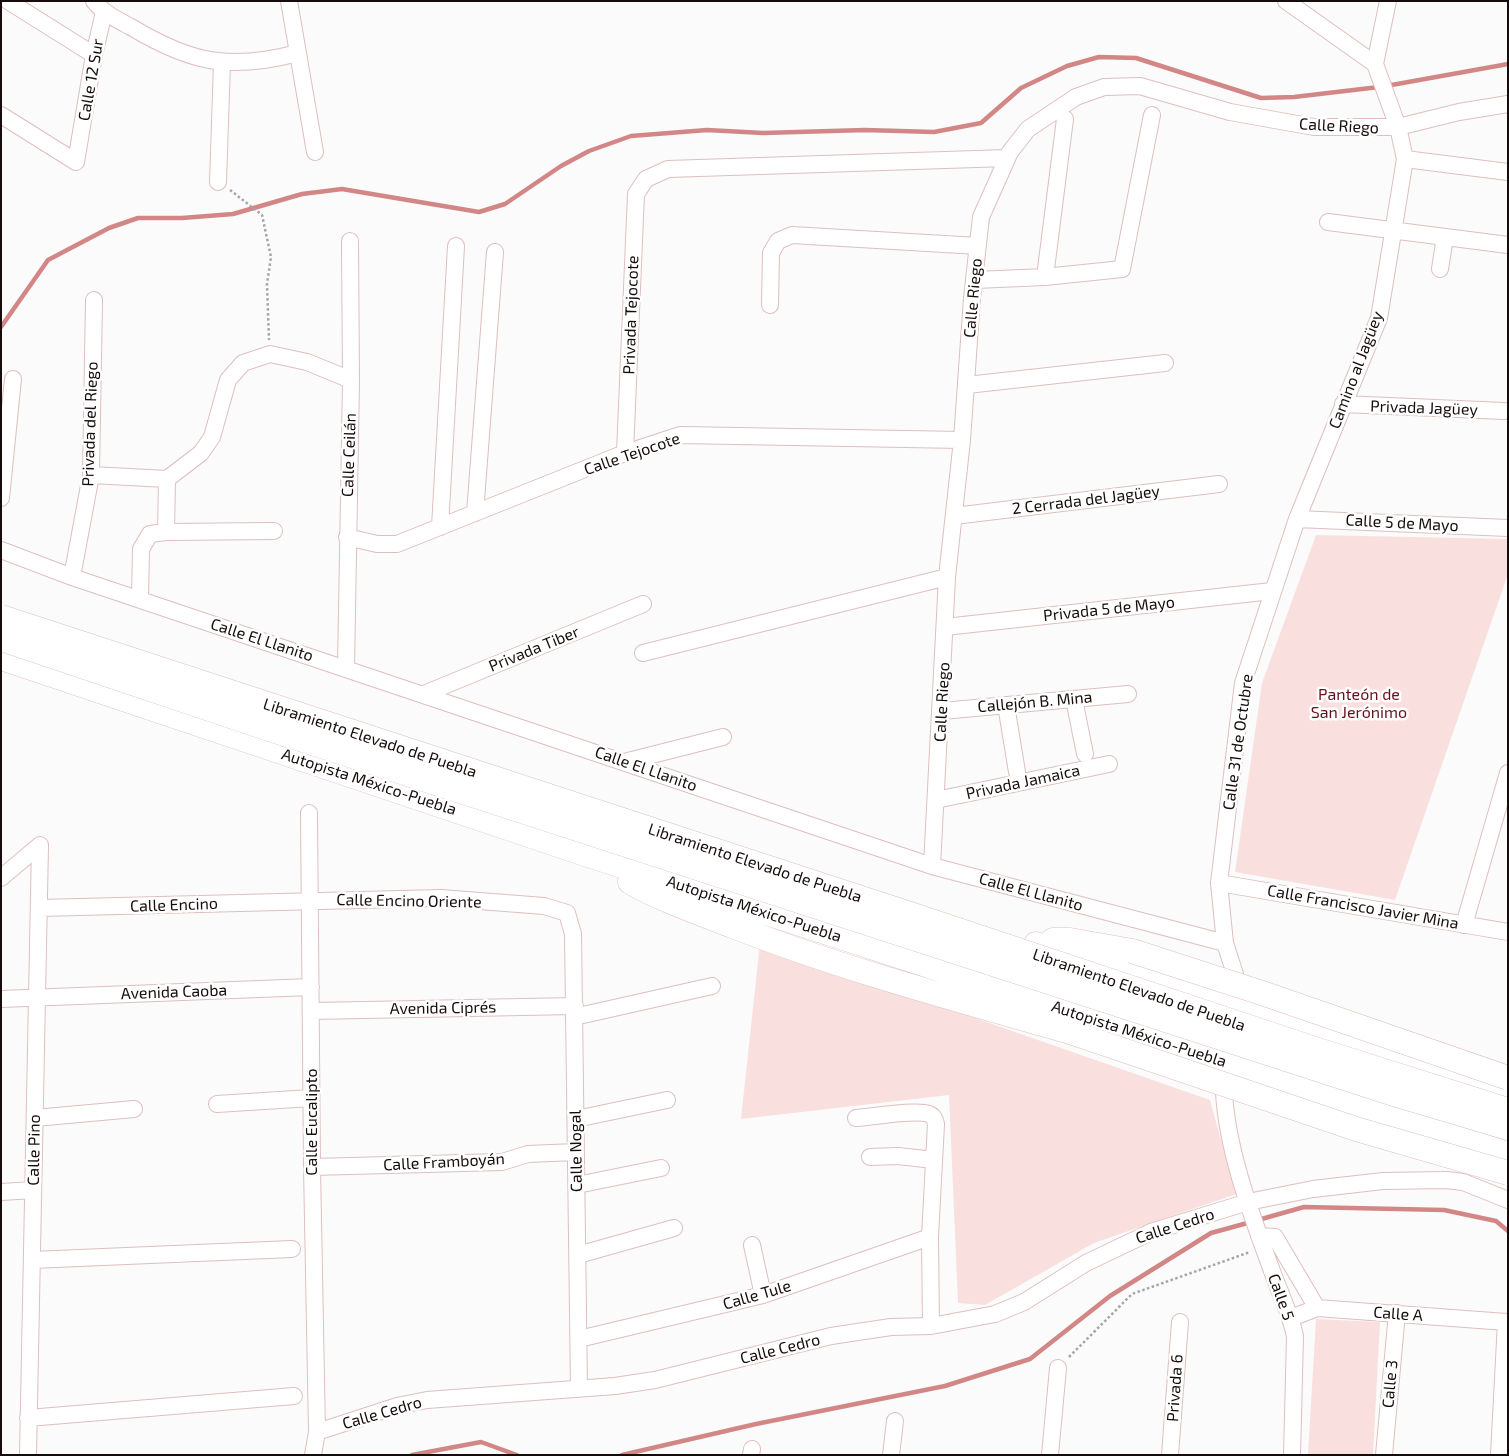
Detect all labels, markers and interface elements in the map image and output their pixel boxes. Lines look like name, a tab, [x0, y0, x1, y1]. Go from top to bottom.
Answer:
street label: Calle 12 Sur	[74, 37, 108, 123]
street label: Calle Riego	[1299, 114, 1379, 138]
street label: Privada Tejocote	[619, 255, 643, 375]
street label: Calle Riego	[960, 257, 986, 339]
street label: Camino al Jagüey	[1325, 309, 1387, 431]
street label: Privada del Riego	[78, 361, 102, 487]
street label: Privada Jagüey	[1370, 397, 1478, 419]
street label: Calle Ceilán	[338, 413, 360, 497]
street label: Calle Tejocote	[582, 429, 682, 479]
street label: 2 Cerrada del Jagüey	[1011, 481, 1161, 519]
street label: Calle 5 de Mayo	[1345, 510, 1459, 536]
street label: Privada 5 de Mayo	[1042, 593, 1176, 625]
street label: Calle El Llanito	[208, 614, 316, 666]
street label: Privada Tiber	[486, 622, 582, 676]
street label: Calle Riego	[930, 662, 954, 742]
street label: Calle 31 de Octubre	[1219, 673, 1257, 811]
park label: Panteón de San Jerónimo	[1311, 685, 1407, 723]
street label: Callejón B. Mina	[977, 687, 1093, 717]
street label: Libramiento Elevado de Puebla	[261, 694, 479, 782]
street label: Calle El Llanito	[592, 742, 700, 796]
street label: Autopista México-Puebla	[279, 745, 459, 819]
street label: Privada Jamaica	[964, 761, 1082, 803]
street label: Libramiento Elevado de Puebla	[646, 819, 864, 907]
street label: Calle El Llanito	[977, 869, 1085, 915]
street label: Autopista México-Puebla	[664, 872, 844, 946]
street label: Calle Francisco Javier Mina	[1266, 881, 1460, 933]
street label: Calle Encino Oriente	[336, 890, 482, 912]
street label: Calle Encino	[130, 894, 218, 916]
street label: Libramiento Elevado de Puebla	[1030, 945, 1248, 1035]
street label: Avenida Caoba	[121, 981, 227, 1003]
street label: Avenida Ciprés	[389, 997, 497, 1019]
street label: Autopista México-Puebla	[1049, 997, 1229, 1071]
street label: Calle Eucalipto	[302, 1068, 322, 1176]
street label: Calle Nogal	[566, 1110, 586, 1192]
street label: Calle Pino	[24, 1114, 44, 1186]
street label: Calle Framboyán	[383, 1149, 505, 1175]
street label: Calle Cedro	[1133, 1204, 1217, 1248]
street label: Calle 5	[1264, 1271, 1298, 1323]
street label: Calle Tule	[721, 1276, 793, 1314]
street label: Calle A	[1373, 1303, 1423, 1325]
street label: Calle Cedro	[738, 1330, 822, 1368]
street label: Privada 6	[1163, 1354, 1187, 1422]
street label: Calle 3	[1378, 1359, 1402, 1409]
street label: Calle Cedro	[340, 1393, 424, 1433]

